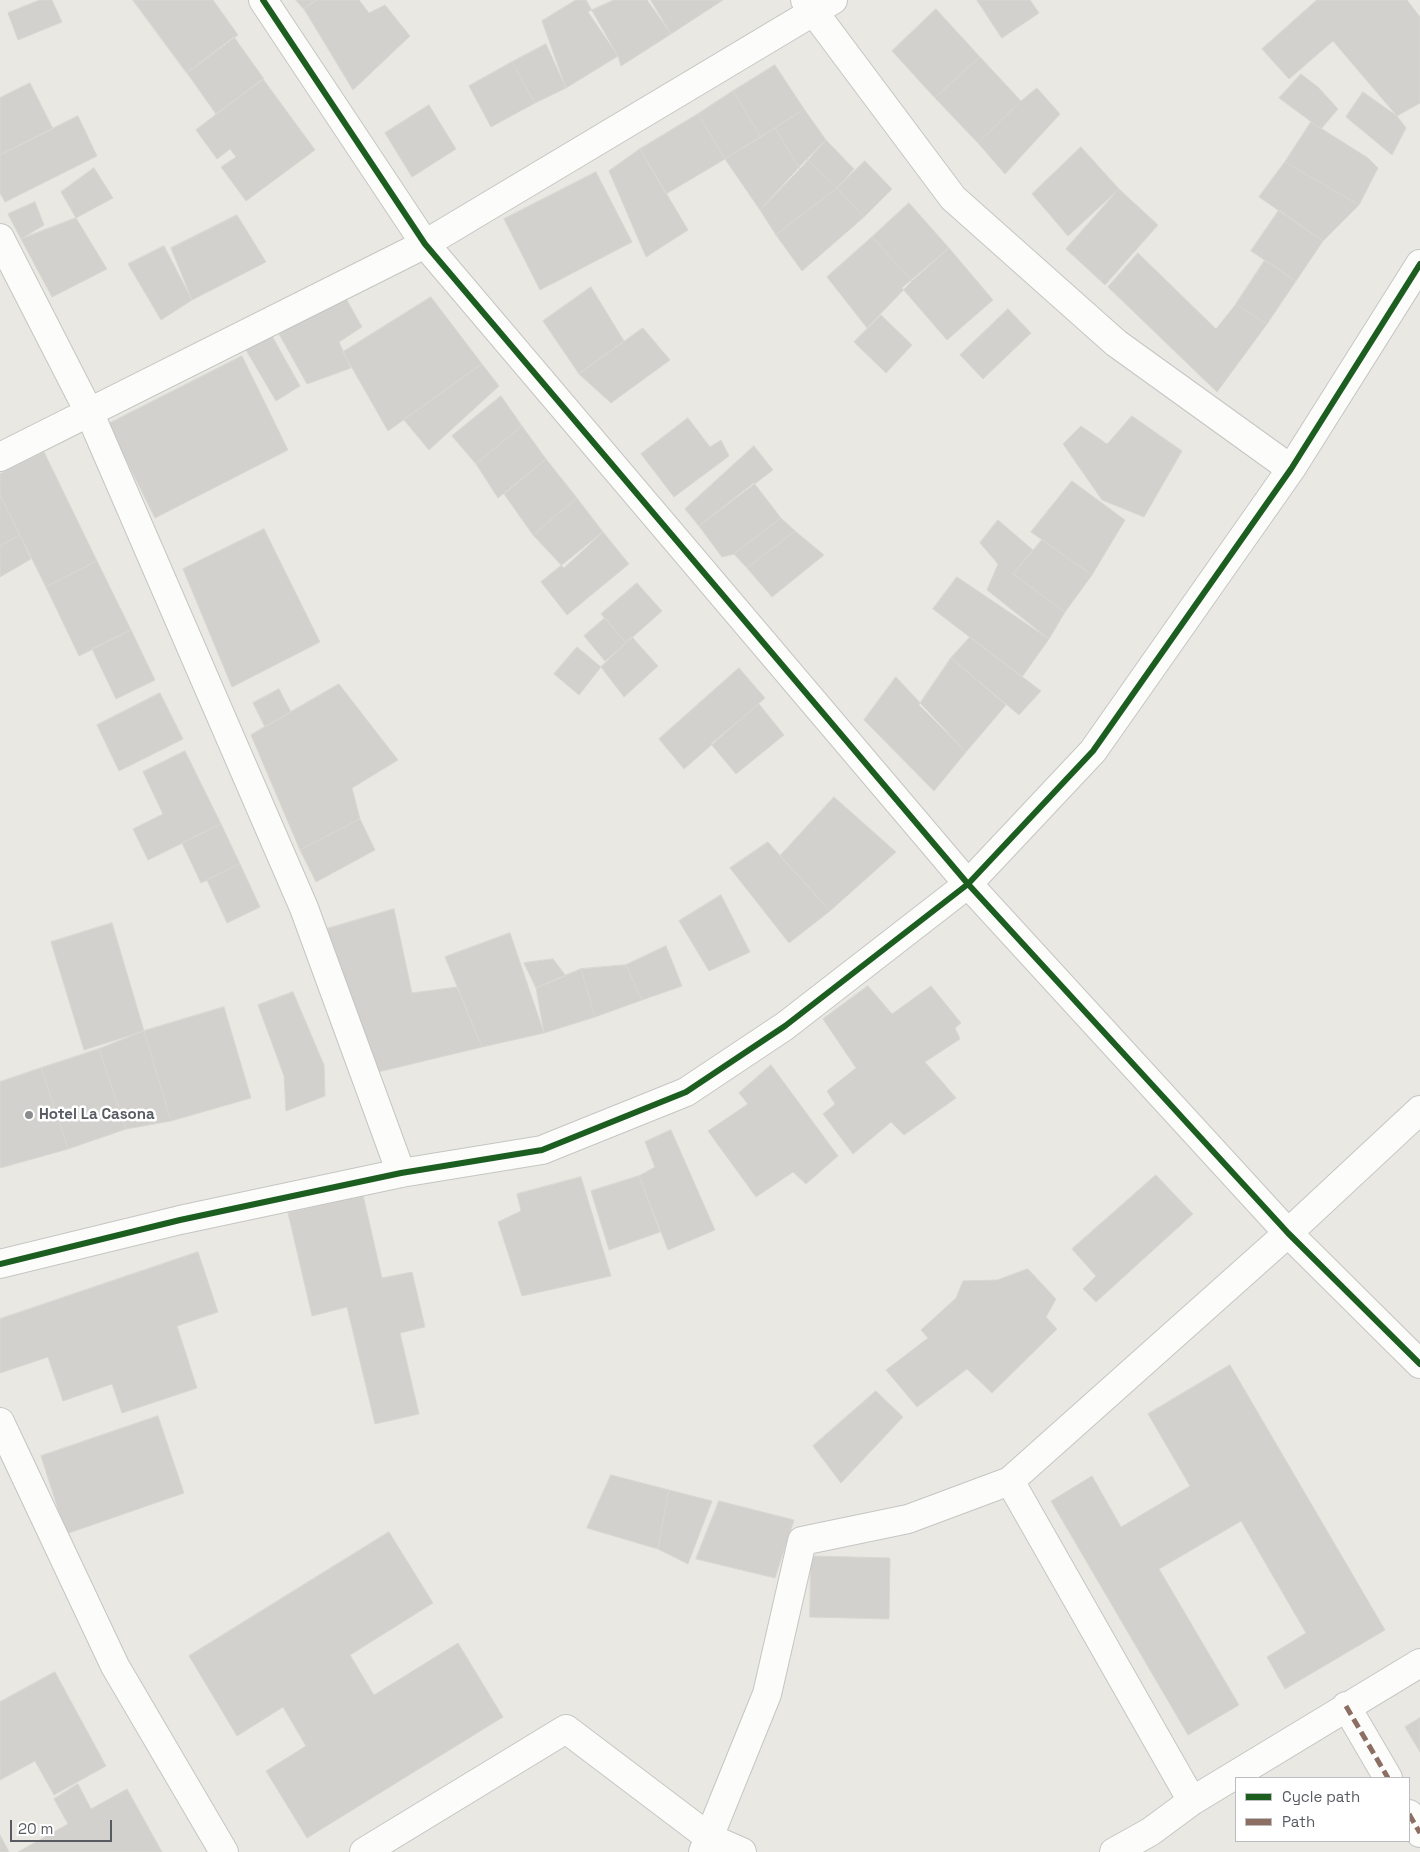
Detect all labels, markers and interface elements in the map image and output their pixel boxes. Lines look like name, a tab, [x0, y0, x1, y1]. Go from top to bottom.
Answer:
place label: Hotel La Casona	[39, 1106, 155, 1124]
marker: Hotel La Casona	[23, 1109, 35, 1121]
legend	[1235, 1777, 1410, 1842]
text: Cycle path	[1282, 1787, 1360, 1806]
scale bar	[12, 1810, 115, 1842]
text: Path	[1282, 1812, 1315, 1831]
text: 20 m	[18, 1819, 53, 1838]

